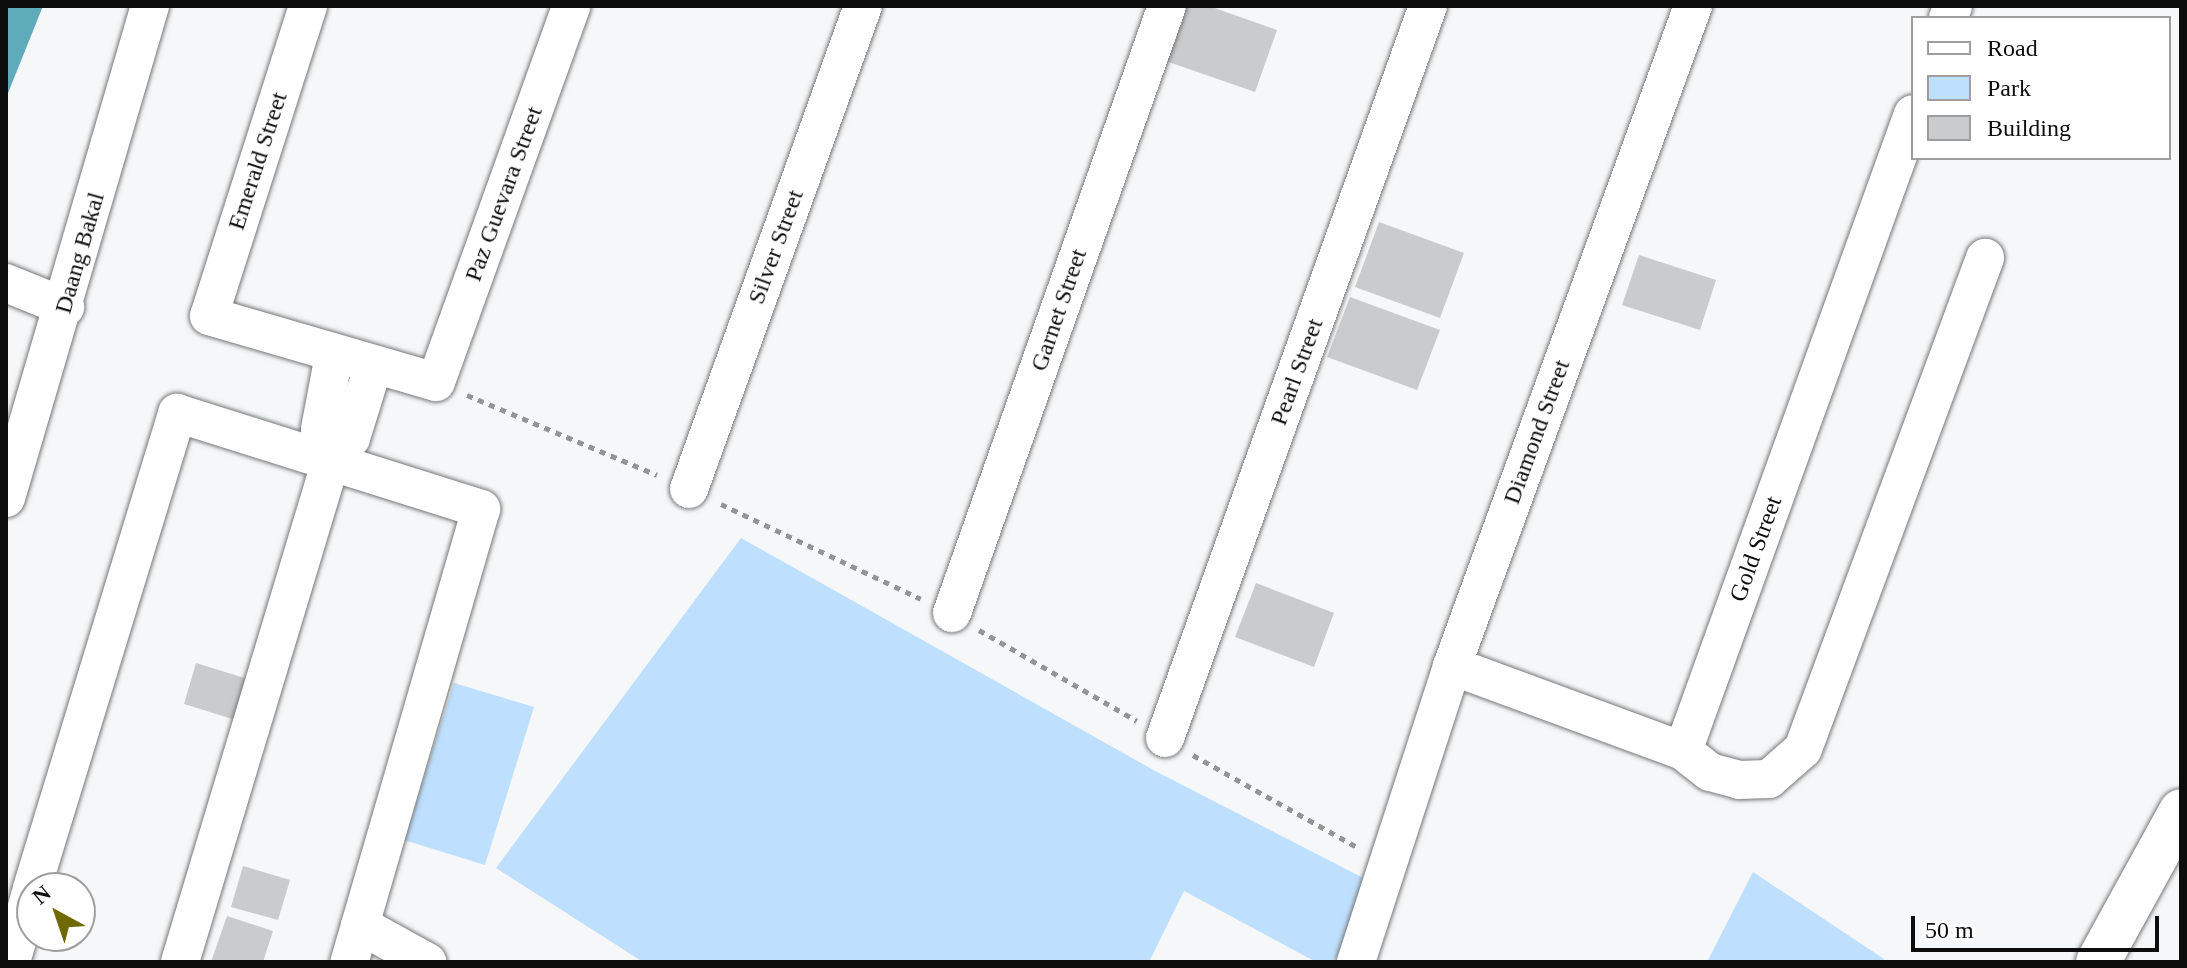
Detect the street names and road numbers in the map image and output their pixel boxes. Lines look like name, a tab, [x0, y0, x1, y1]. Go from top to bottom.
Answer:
street label: Emerald Street	[222, 88, 294, 234]
street label: Paz Guevara Street	[459, 103, 549, 285]
street label: Silver Street	[742, 186, 810, 308]
street label: Daang Bakal	[49, 189, 111, 317]
street label: Garnet Street	[1025, 245, 1093, 375]
street label: Pearl Street	[1264, 315, 1330, 429]
street label: Diamond Street	[1498, 356, 1576, 508]
street label: Gold Street	[1724, 492, 1788, 606]

